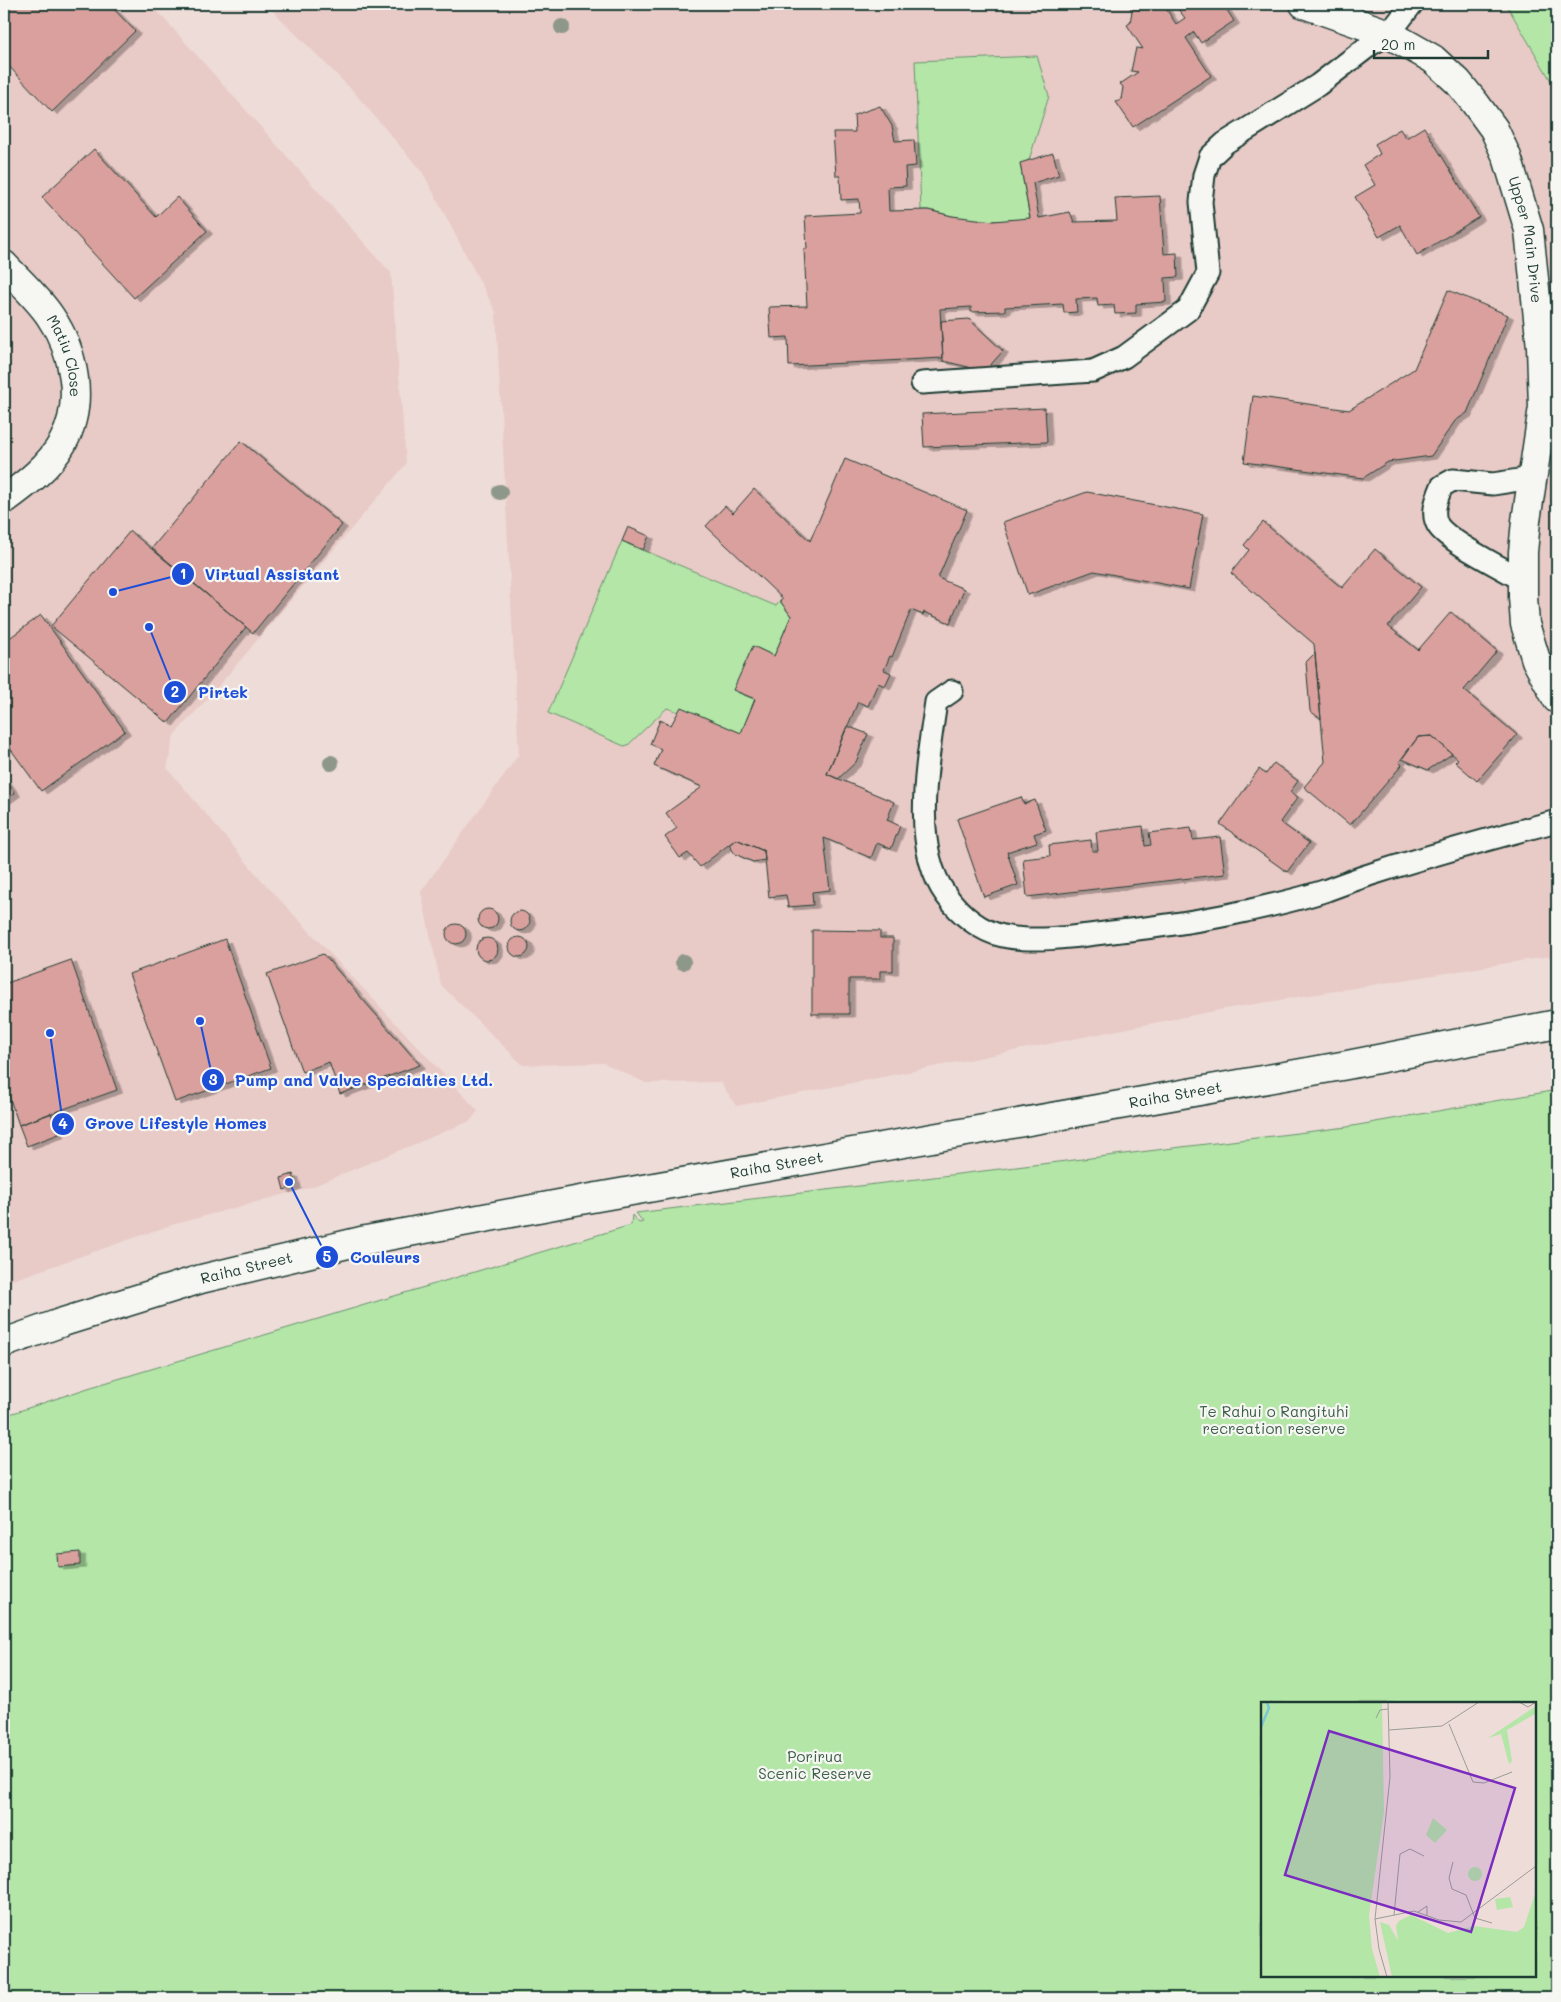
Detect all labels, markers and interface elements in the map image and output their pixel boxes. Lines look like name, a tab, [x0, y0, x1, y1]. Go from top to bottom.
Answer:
scale bar	[1374, 28, 1487, 60]
text: 20 m	[1381, 34, 1415, 54]
street label: Upper Main Drive	[1504, 174, 1547, 304]
street label: Matiu Close	[43, 310, 86, 397]
callout: Virtual Assistant	[170, 559, 350, 590]
text: 1	[180, 563, 186, 583]
text: Virtual Assistant	[205, 563, 339, 584]
callout: Pirtek	[163, 677, 258, 708]
text: 2	[171, 681, 179, 701]
text: Pirtek	[198, 681, 248, 702]
callout: Pump and Valve Specialties Ltd.	[200, 1065, 503, 1096]
text: 3	[208, 1069, 218, 1089]
text: Pump and Valve Specialties Ltd.	[235, 1069, 493, 1090]
street label: Raiha Street	[1127, 1076, 1223, 1112]
callout: Grove Lifestyle Homes	[50, 1108, 277, 1139]
text: Grove Lifestyle Homes	[85, 1112, 267, 1133]
text: 4	[58, 1113, 68, 1133]
street label: Raiha Street	[728, 1146, 824, 1182]
callout: Couleurs	[315, 1242, 430, 1273]
text: 5	[323, 1246, 332, 1266]
text: Couleurs	[350, 1246, 420, 1267]
street label: Raiha Street	[198, 1247, 294, 1288]
park label: Te Rahui o Rangituhi recreation reserve	[1199, 1401, 1349, 1438]
inset map	[1261, 1702, 1536, 1977]
park label: Porirua Scenic Reserve	[758, 1746, 872, 1783]

